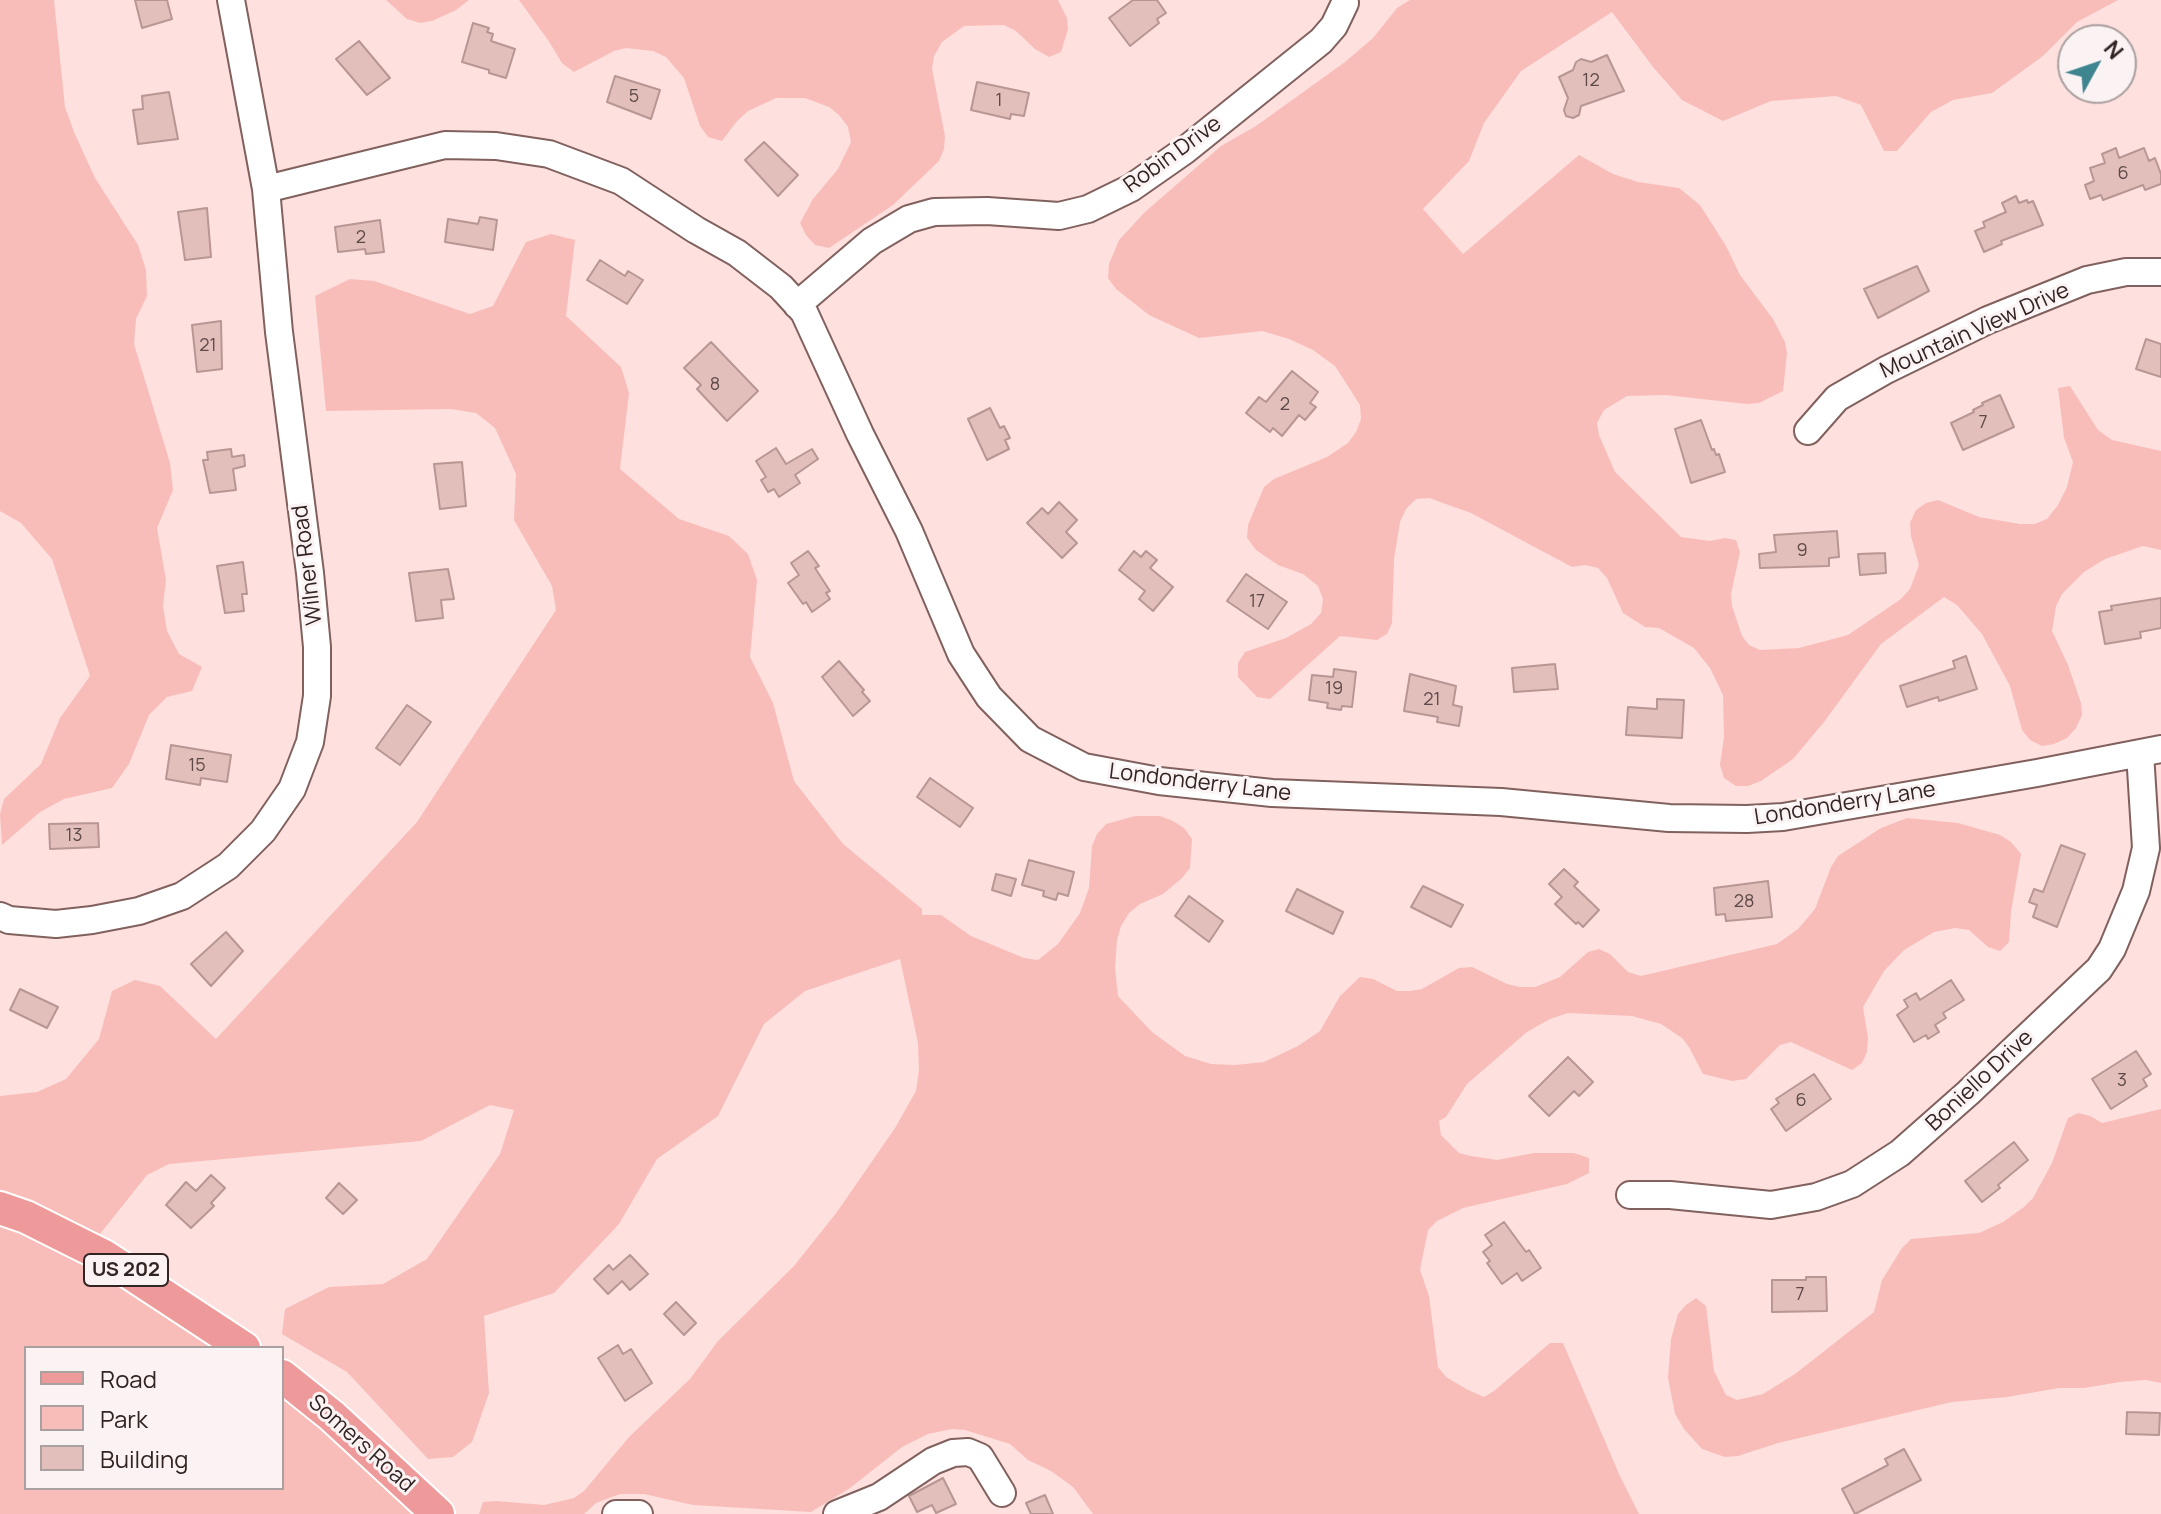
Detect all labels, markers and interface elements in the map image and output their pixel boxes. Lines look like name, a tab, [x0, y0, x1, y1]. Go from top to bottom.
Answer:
north arrow	[2057, 24, 2137, 104]
text: N	[2097, 34, 2130, 66]
house number: 12	[1582, 70, 1600, 92]
house number: 5	[629, 86, 639, 108]
house number: 1	[995, 90, 1003, 112]
street label: Robin Drive	[1119, 111, 1227, 199]
house number: 6	[2117, 163, 2129, 185]
house number: 2	[356, 227, 366, 249]
street label: Mountain View Drive	[1876, 277, 2074, 385]
house number: 21	[199, 335, 217, 357]
house number: 8	[710, 374, 720, 396]
house number: 2	[1280, 394, 1290, 416]
house number: 7	[1978, 412, 1988, 434]
street label: Wilner Road	[288, 503, 328, 627]
house number: 9	[1796, 540, 1808, 562]
house number: 17	[1249, 591, 1265, 613]
house number: 19	[1325, 678, 1343, 700]
house number: 21	[1423, 689, 1441, 711]
house number: 15	[188, 755, 206, 777]
street label: Londonderry Lane	[1107, 759, 1293, 807]
street label: Londonderry Lane	[1752, 777, 1938, 831]
house number: 13	[66, 825, 82, 847]
house number: 28	[1734, 891, 1754, 913]
street label: Boniello Drive	[1921, 1025, 2039, 1137]
house number: 3	[2117, 1070, 2127, 1092]
house number: 6	[1795, 1090, 1807, 1112]
road number: US 202	[84, 1254, 168, 1286]
house number: 7	[1795, 1284, 1805, 1306]
legend	[24, 1346, 284, 1490]
text: Road	[100, 1362, 157, 1395]
street label: Somers Road	[303, 1389, 419, 1499]
text: Park	[100, 1402, 148, 1435]
text: Building	[100, 1442, 188, 1475]

